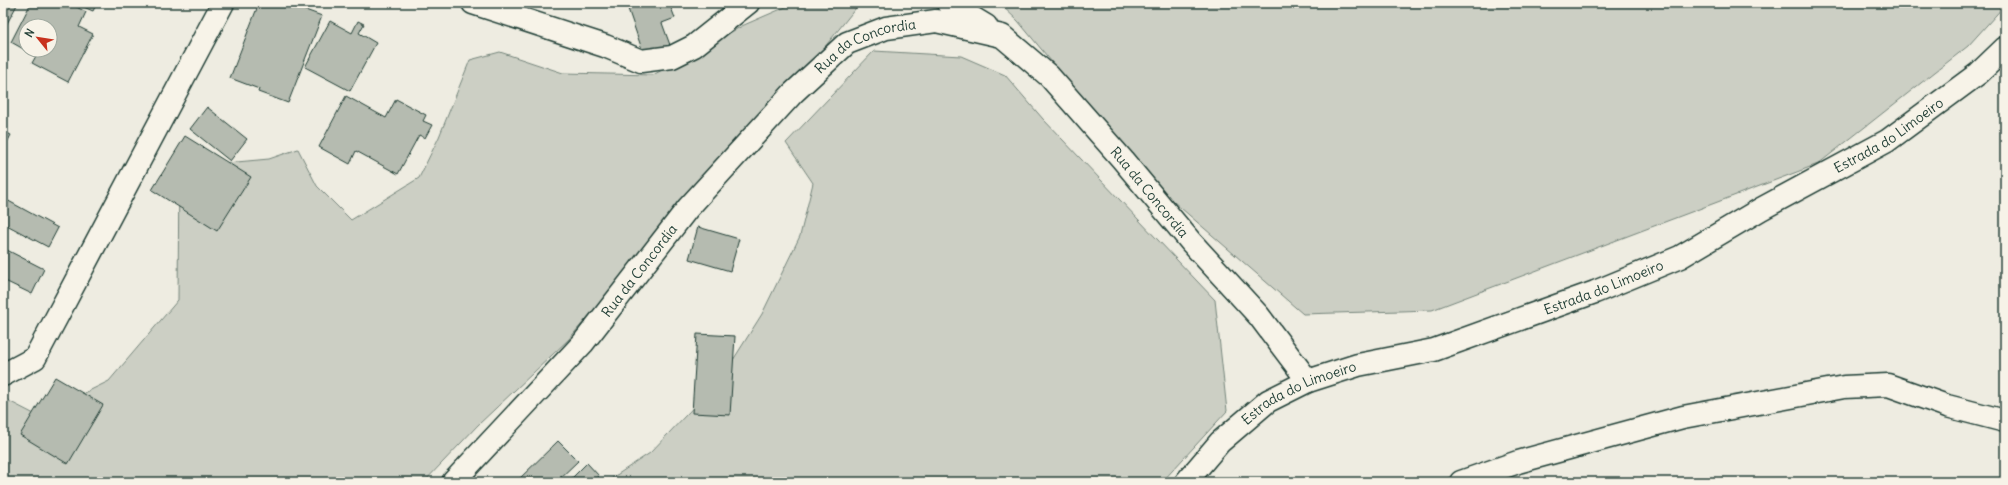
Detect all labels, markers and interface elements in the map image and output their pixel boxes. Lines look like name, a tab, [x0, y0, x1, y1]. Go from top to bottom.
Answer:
street label: Rua da Concordia	[811, 15, 917, 77]
north arrow	[18, 18, 58, 58]
text: N	[21, 26, 37, 40]
street label: Estrada do Limoeiro	[1831, 93, 1947, 177]
street label: Rua da Concordia	[1106, 143, 1193, 241]
street label: Rua da Concordia	[598, 221, 681, 321]
street label: Estrada do Limoeiro	[1541, 256, 1666, 319]
street label: Estrada do Limoeiro	[1238, 357, 1359, 429]

